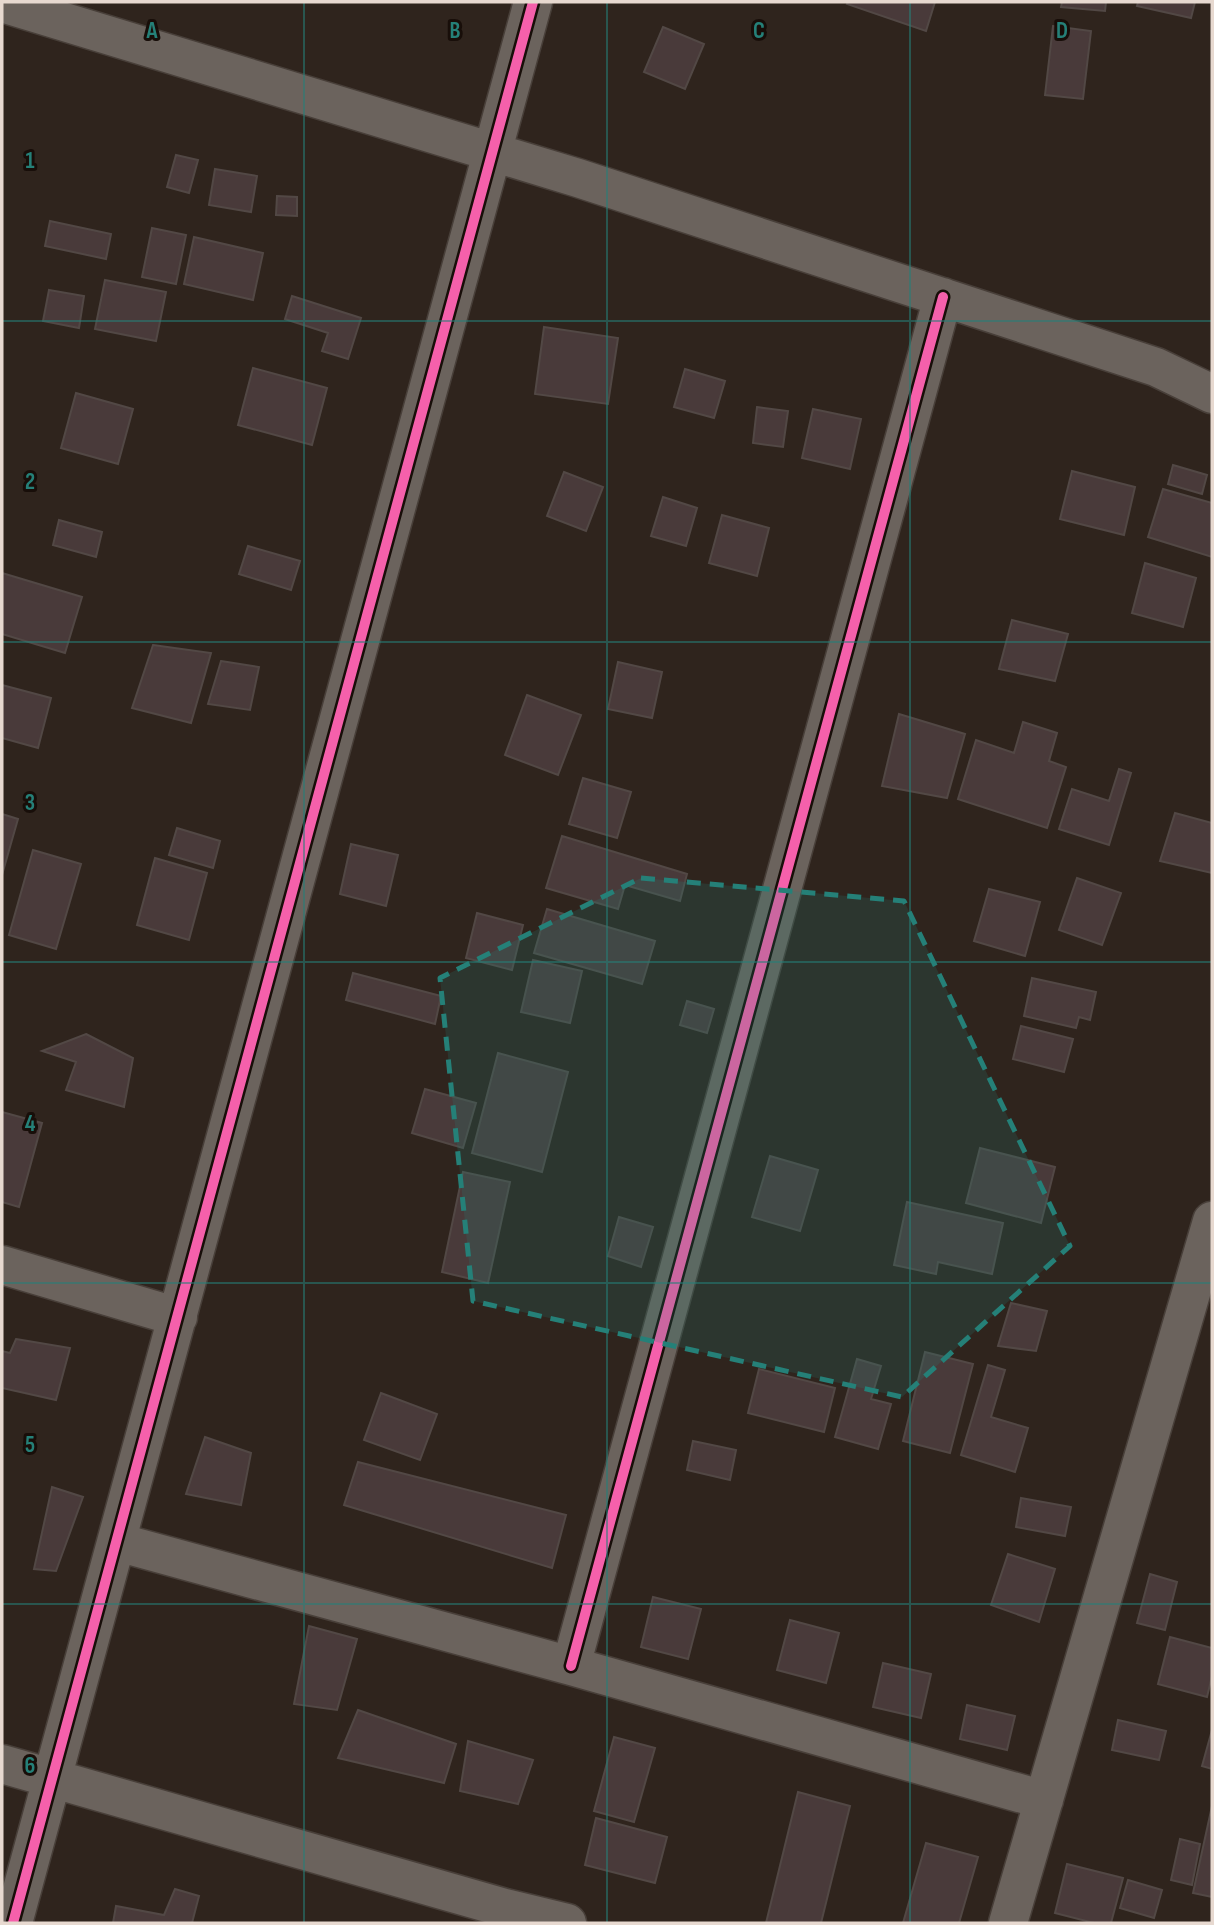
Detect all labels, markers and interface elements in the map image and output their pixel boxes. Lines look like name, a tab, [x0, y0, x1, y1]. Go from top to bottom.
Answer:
text: A	[146, 17, 159, 45]
text: B	[450, 17, 461, 45]
text: C	[753, 17, 765, 45]
text: D	[1056, 17, 1068, 45]
text: 1	[25, 147, 35, 175]
text: 2	[25, 468, 35, 496]
text: 3	[25, 789, 35, 817]
text: 4	[25, 1110, 36, 1138]
text: 5	[25, 1431, 35, 1459]
text: 6	[25, 1752, 35, 1780]

